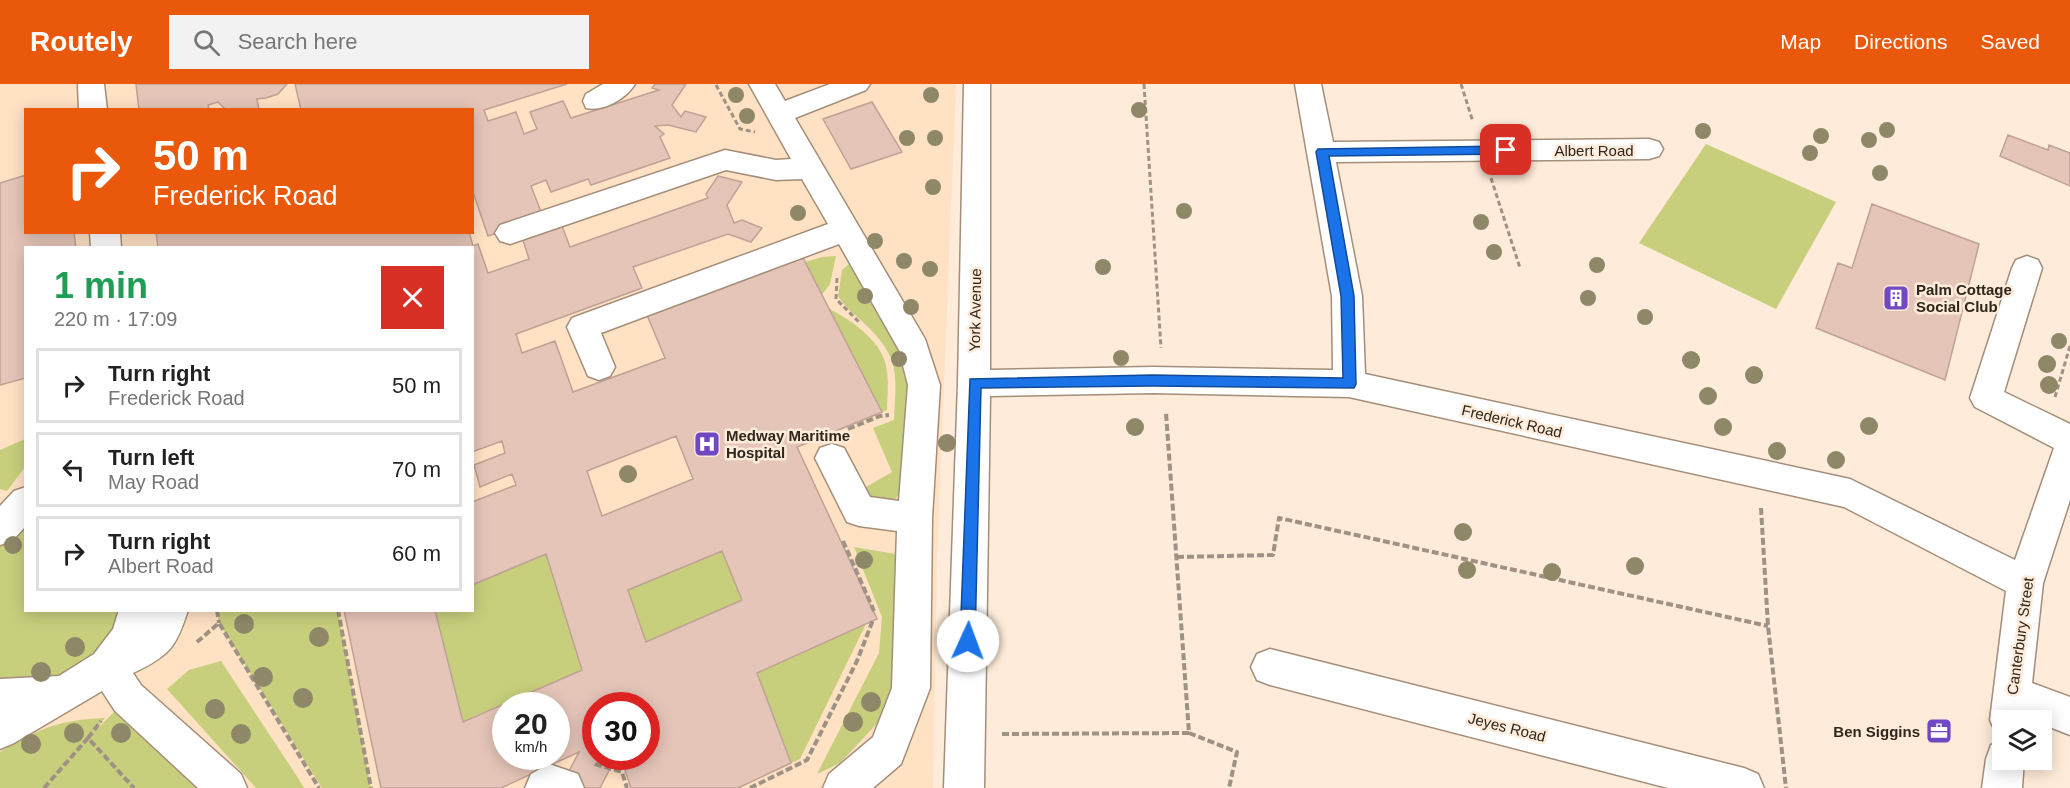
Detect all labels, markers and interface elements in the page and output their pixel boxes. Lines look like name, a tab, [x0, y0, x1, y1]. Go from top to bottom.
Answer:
search box	[169, 15, 589, 69]
text: Routely	[30, 26, 133, 57]
icon: search	[190, 26, 223, 59]
text: Search here	[238, 29, 358, 54]
text: Map	[1780, 30, 1821, 53]
text: Directions	[1854, 30, 1947, 53]
text: Saved	[1980, 30, 2040, 53]
pin	[1480, 124, 1531, 175]
icon: right	[54, 132, 132, 210]
text: 50 m	[153, 132, 249, 179]
icon: arrive	[1489, 133, 1522, 166]
street label: Albert Road	[1554, 142, 1634, 159]
text: Frederick Road	[153, 181, 338, 211]
text: 1 min	[54, 265, 148, 306]
button: close	[381, 266, 444, 329]
street label: York Avenue	[966, 268, 984, 352]
place label: Palm Cottage Social Club	[1916, 281, 2012, 315]
building icon: Palm Cottage Social Club	[1881, 283, 1911, 313]
text: 220 m · 17:09	[54, 308, 177, 330]
text: Turn right	[108, 361, 210, 386]
icon: right	[57, 369, 90, 402]
text: 50 m	[392, 373, 441, 398]
text: Frederick Road	[108, 387, 245, 409]
street label: Frederick Road	[1460, 401, 1564, 441]
place label: Medway Maritime Hospital	[726, 427, 850, 461]
hospital icon: Medway Maritime Hospital	[692, 429, 722, 459]
text: Turn left	[108, 445, 194, 470]
icon: left	[57, 453, 90, 486]
text: 70 m	[392, 457, 441, 482]
text: May Road	[108, 471, 199, 493]
text: Turn right	[108, 529, 210, 554]
icon: right	[57, 537, 90, 570]
text: 60 m	[392, 541, 441, 566]
text: Albert Road	[108, 555, 214, 577]
street label: Canterbury Street	[2003, 575, 2037, 696]
position arrow	[936, 609, 1000, 673]
speed limit sign: 30	[582, 692, 660, 770]
text: 20	[514, 707, 548, 740]
street label: Jeyes Road	[1467, 709, 1547, 745]
map controls	[1992, 710, 2052, 770]
button: layers	[1992, 710, 2052, 770]
office icon: Ben Siggins	[1924, 716, 1954, 746]
place label: Ben Siggins	[1833, 723, 1920, 740]
text: km/h	[515, 738, 547, 755]

